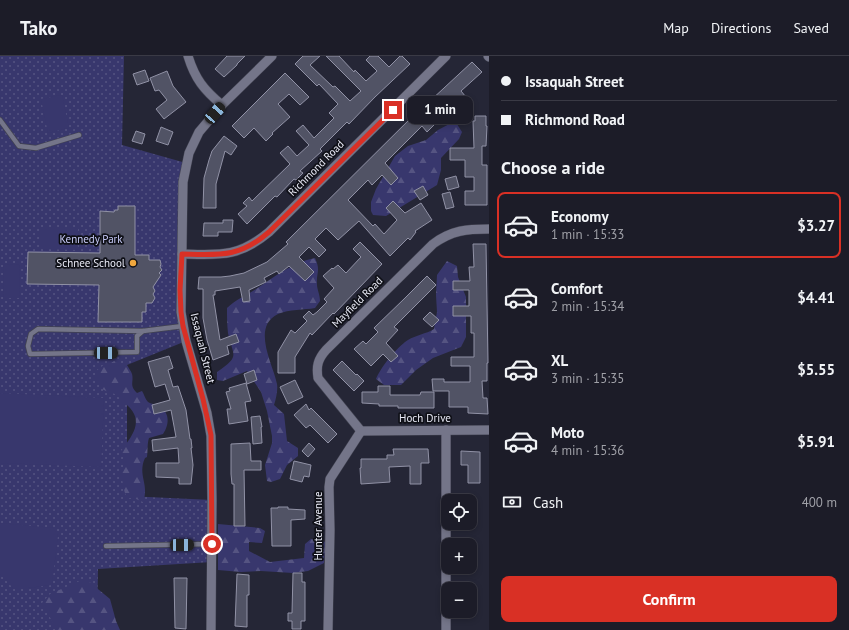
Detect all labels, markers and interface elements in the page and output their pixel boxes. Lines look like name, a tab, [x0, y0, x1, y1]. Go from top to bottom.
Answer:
text: Tako	[20, 16, 58, 40]
text: Map	[663, 19, 689, 37]
text: Directions	[711, 19, 771, 37]
text: Saved	[793, 19, 829, 37]
text: Issaquah Street	[525, 72, 624, 91]
callout: 1 min	[407, 96, 473, 124]
car	[203, 100, 227, 126]
route end	[384, 101, 402, 119]
text: 1 min	[424, 101, 456, 118]
text: Richmond Road	[525, 110, 625, 129]
street label: Richmond Road	[285, 137, 347, 199]
text: Choose a ride	[501, 156, 605, 179]
icon: car	[503, 207, 539, 243]
text: Economy	[551, 207, 609, 226]
text: $3.27	[797, 216, 835, 235]
text: 1 min · 15:33	[551, 226, 624, 243]
park label: Kennedy Park	[59, 232, 123, 246]
place label: Schnee School	[56, 256, 126, 270]
marker: Schnee School	[128, 258, 138, 268]
street label: Mayfield Road	[329, 274, 385, 330]
icon: car	[503, 279, 539, 315]
text: Comfort	[551, 279, 603, 298]
text: $4.41	[797, 288, 835, 307]
text: 2 min · 15:34	[551, 298, 624, 315]
street label: Issaquah Street	[187, 311, 219, 385]
car	[94, 347, 118, 359]
icon: car	[503, 351, 539, 387]
text: XL	[551, 351, 568, 370]
text: $5.55	[797, 360, 835, 379]
text: 3 min · 15:35	[551, 370, 624, 387]
street label: Hoch Drive	[399, 411, 451, 425]
icon: car	[503, 423, 539, 459]
text: Moto	[551, 423, 584, 442]
text: $5.91	[797, 432, 835, 451]
text: 4 min · 15:36	[551, 442, 624, 459]
street label: Hunter Avenue	[311, 491, 325, 561]
icon: cash	[501, 491, 523, 513]
text: Cash	[533, 493, 563, 512]
map controls	[441, 494, 477, 618]
button: locate	[441, 494, 477, 530]
text: 400 m	[802, 494, 837, 511]
route start	[203, 535, 221, 553]
button: +	[441, 538, 477, 574]
car	[170, 539, 194, 551]
button: Confirm	[501, 576, 837, 622]
button: −	[441, 582, 477, 618]

